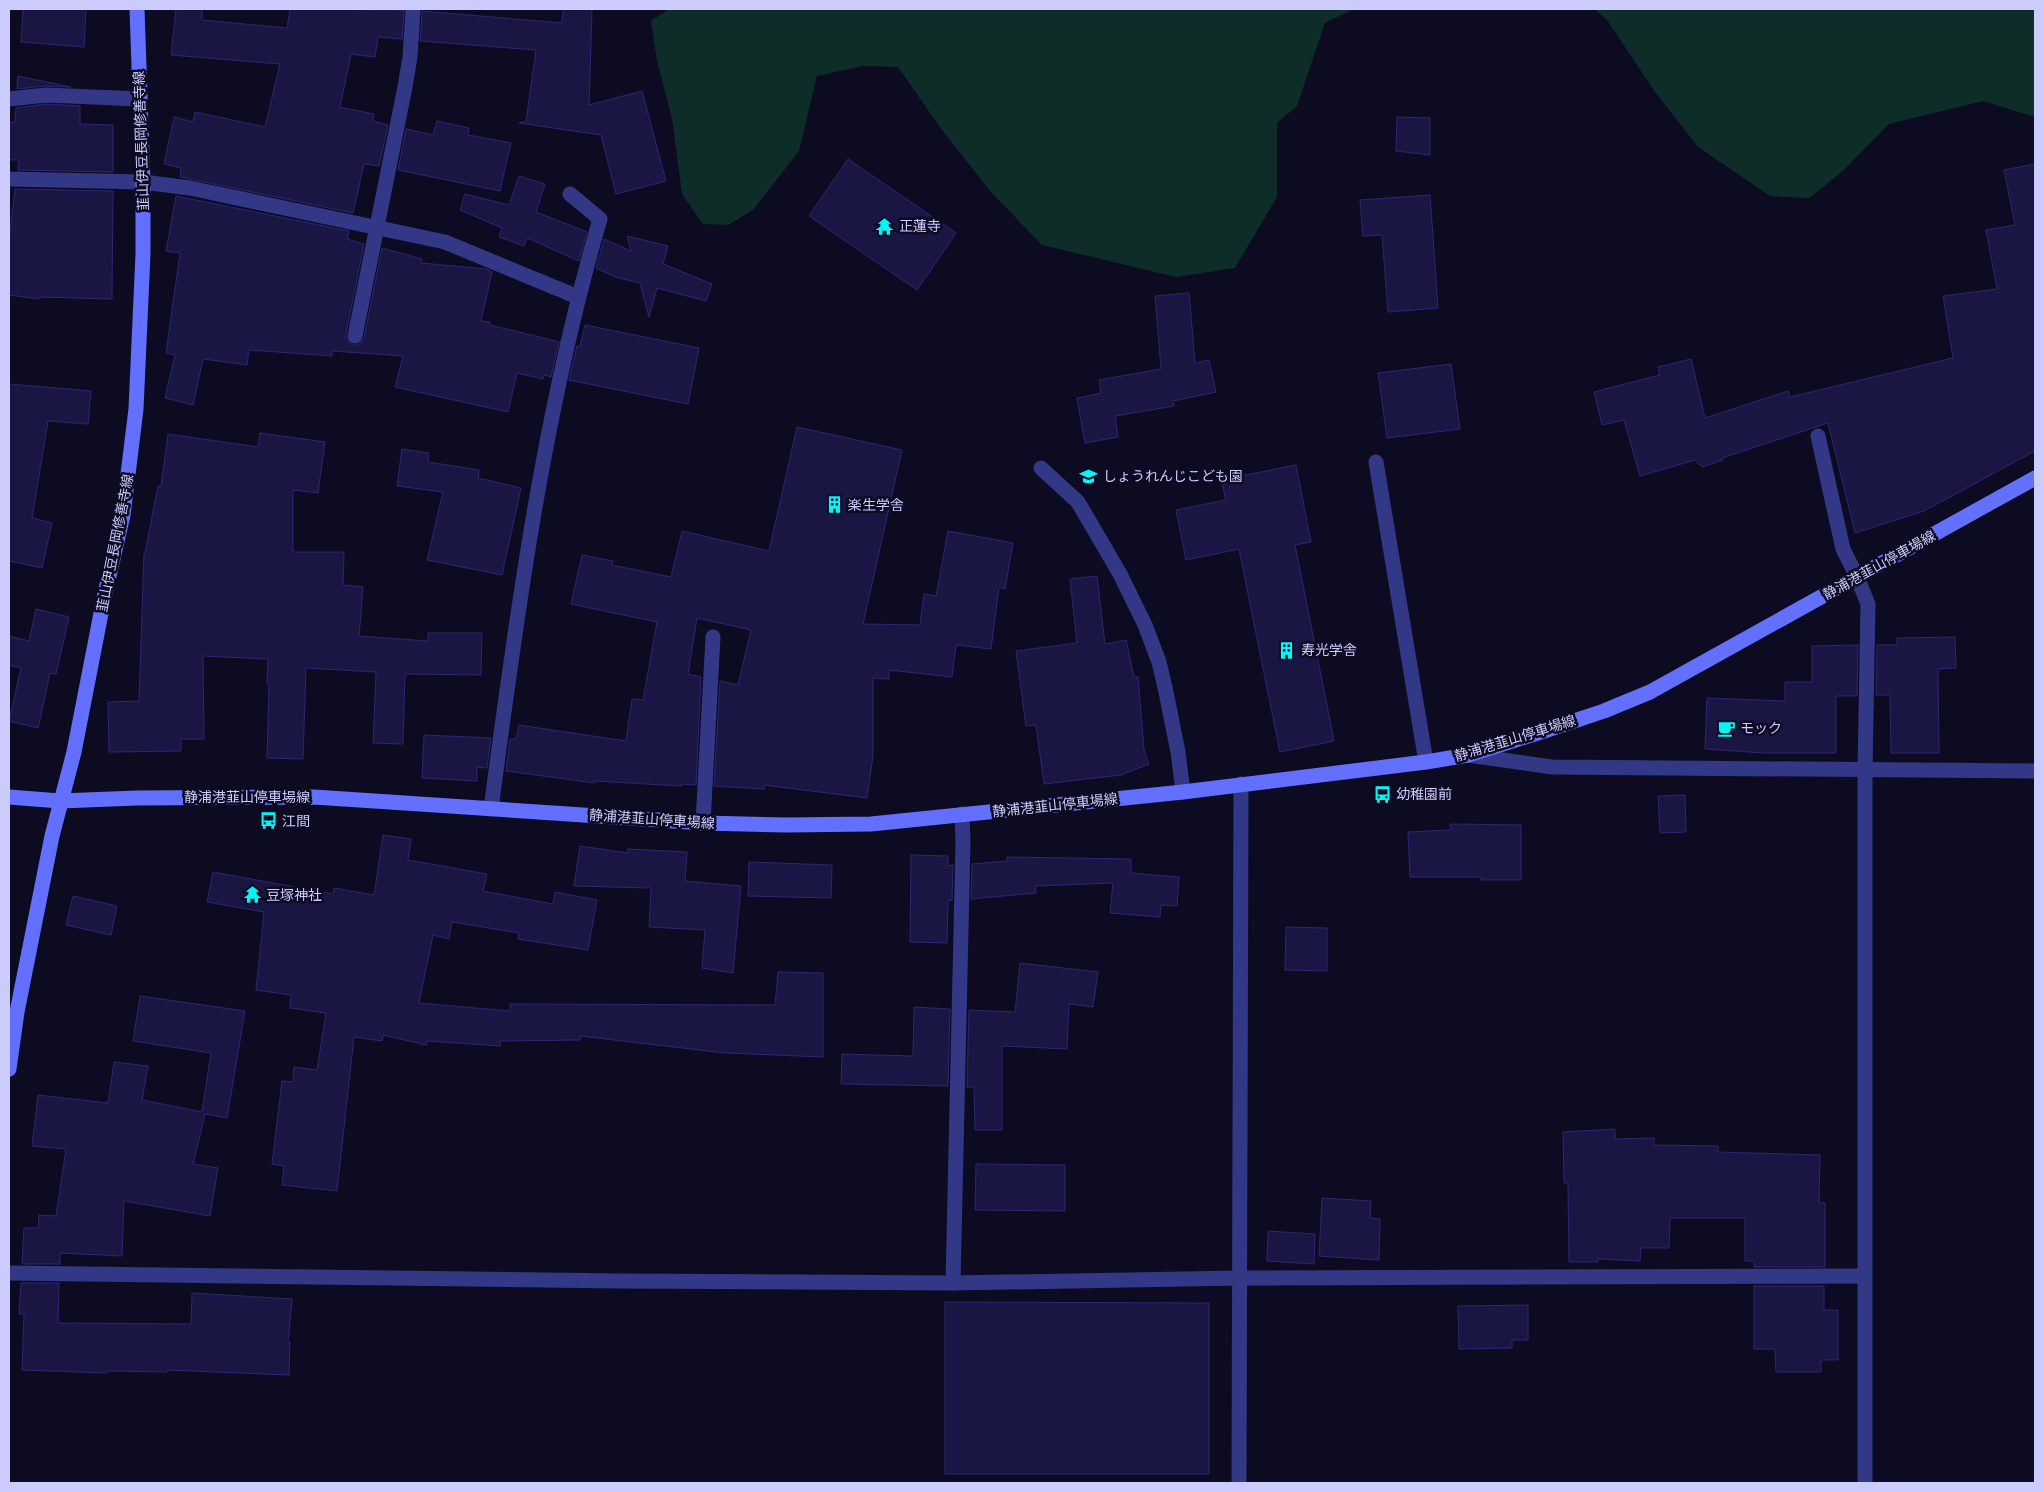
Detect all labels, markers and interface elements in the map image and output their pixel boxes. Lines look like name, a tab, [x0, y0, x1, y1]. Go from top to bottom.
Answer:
street label: 韮山伊豆長岡修善寺線	[130, 71, 152, 211]
temple icon: 正蓮寺	[875, 216, 895, 236]
place label: 正蓮寺	[899, 217, 941, 235]
school or university icon: しょうれんじこども園	[1079, 466, 1099, 486]
place label: しょうれんじこども園	[1103, 467, 1243, 485]
street label: 韮山伊豆長岡修善寺線	[93, 473, 137, 613]
building icon: 楽生学舎	[824, 495, 844, 515]
place label: 楽生学舎	[848, 496, 904, 514]
street label: 静浦港韮山停車場線	[1820, 527, 1938, 603]
building icon: 寿光学舎	[1277, 640, 1297, 660]
place label: 寿光学舎	[1301, 641, 1357, 659]
street label: 静浦港韮山停車場線	[1452, 711, 1578, 765]
cafe icon: モック	[1716, 718, 1736, 738]
place label: モック	[1740, 719, 1782, 737]
bus stop icon: 幼稚園前	[1372, 784, 1392, 804]
place label: 幼稚園前	[1396, 785, 1452, 803]
street label: 静浦港韮山停車場線	[184, 788, 310, 806]
street label: 静浦港韮山停車場線	[991, 789, 1119, 821]
street label: 静浦港韮山停車場線	[589, 806, 715, 832]
bus stop icon: 江間	[258, 811, 278, 831]
place label: 江間	[282, 812, 310, 830]
temple icon: 豆塚神社	[242, 885, 262, 905]
place label: 豆塚神社	[266, 886, 322, 904]

